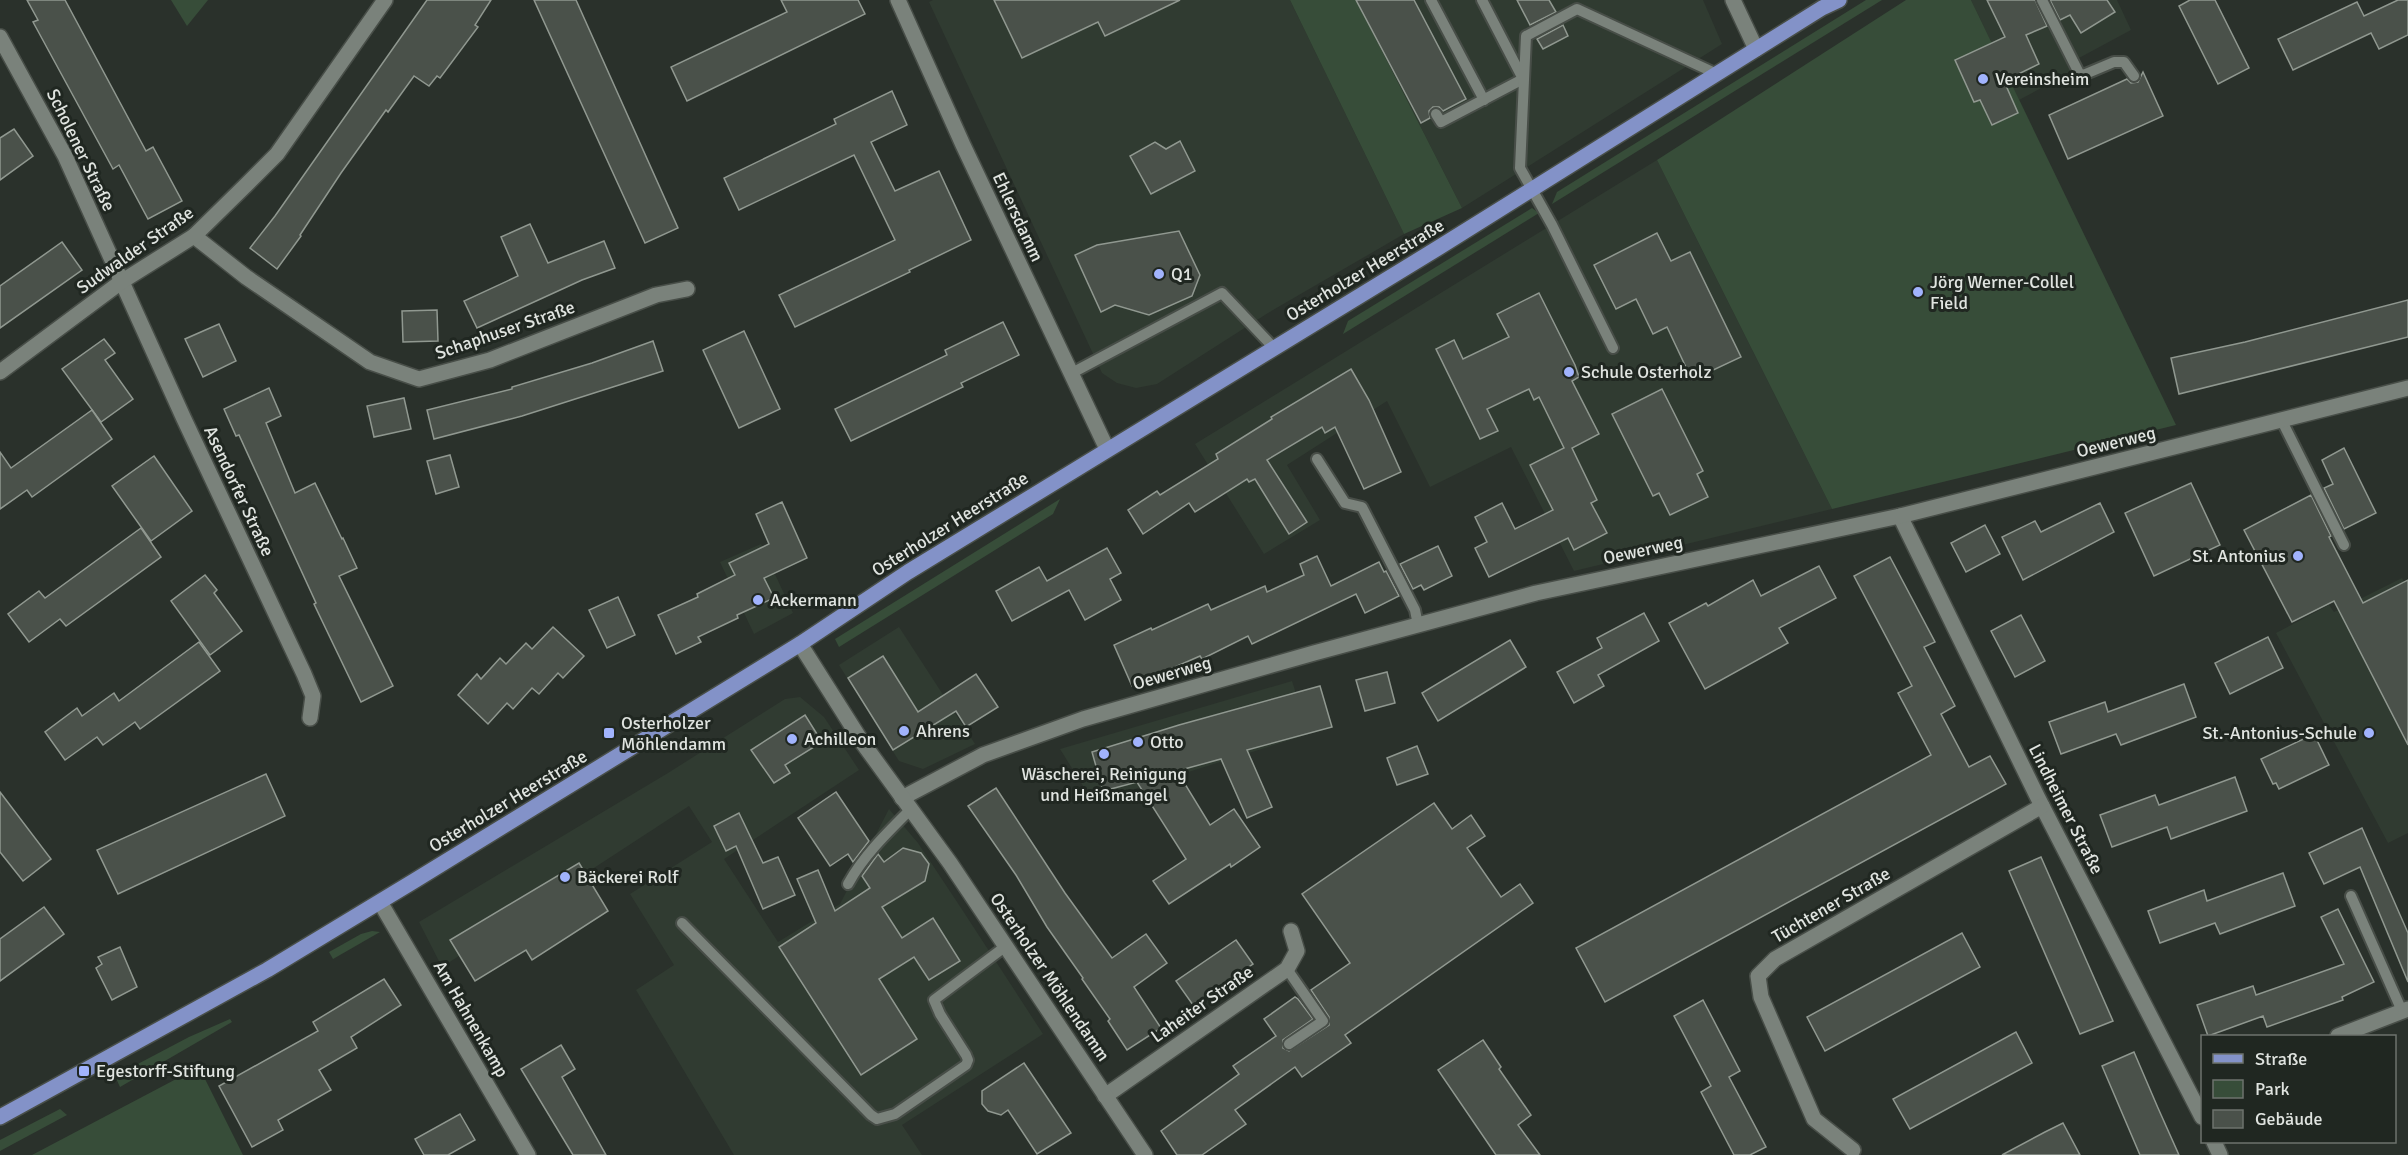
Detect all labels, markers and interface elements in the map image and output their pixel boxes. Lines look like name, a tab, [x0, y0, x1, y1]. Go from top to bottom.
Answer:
place label: Vereinsheim	[1995, 68, 2089, 90]
marker: Vereinsheim	[1976, 72, 1990, 86]
street label: Scholener Straße	[42, 85, 120, 215]
street label: Ehlersdamm	[988, 169, 1048, 265]
street label: Sudwalder Straße	[72, 201, 198, 299]
street label: Osterholzer Heerstraße	[1282, 214, 1448, 326]
place label: Q1	[1171, 263, 1192, 285]
marker: Q1	[1152, 267, 1166, 281]
place label: Jörg Werner-Collel Field	[1930, 271, 2074, 314]
marker: Jörg Werner-Collel Field	[1911, 285, 1925, 299]
street label: Schaphuser Straße	[432, 296, 578, 364]
place label: Schule Osterholz	[1581, 361, 1712, 383]
marker: Schule Osterholz	[1562, 365, 1576, 379]
street label: Asendorfer Straße	[199, 422, 279, 560]
street label: Oewerweg	[2074, 422, 2158, 462]
street label: Osterholzer Heerstraße	[868, 467, 1032, 581]
street label: Oewerweg	[1601, 531, 1685, 569]
place label: St. Antonius	[2192, 545, 2286, 567]
marker: St. Antonius	[2291, 549, 2305, 563]
place label: Ackermann	[770, 589, 857, 611]
marker: Ackermann	[751, 593, 765, 607]
street label: Oewerweg	[1130, 651, 1214, 695]
place label: Osterholzer Möhlendamm	[621, 712, 726, 755]
place label: Ahrens	[916, 720, 970, 742]
place label: St.-Antonius-Schule	[2202, 722, 2357, 744]
marker: Ahrens	[897, 724, 911, 738]
marker: Osterholzer Möhlendamm	[602, 726, 616, 740]
marker: St.-Antonius-Schule	[2362, 726, 2376, 740]
place label: Achilleon	[804, 728, 876, 750]
place label: Otto	[1150, 731, 1184, 753]
marker: Achilleon	[785, 732, 799, 746]
marker: Otto	[1131, 735, 1145, 749]
street label: Lindheimer Straße	[2024, 740, 2108, 878]
street label: Osterholzer Heerstraße	[425, 745, 591, 857]
marker: Wäscherei, Reinigung und Heißmangel	[1097, 747, 1111, 761]
place label: Wäscherei, Reinigung und Heißmangel	[1021, 763, 1187, 806]
street label: Tüchtener Straße	[1768, 862, 1894, 948]
place label: Bäckerei Rolf	[577, 866, 679, 888]
marker: Bäckerei Rolf	[558, 870, 572, 884]
street label: Osterholzer Möhlendamm	[985, 889, 1115, 1065]
street label: Am Hahnenkamp	[429, 957, 513, 1081]
street label: Laheiter Straße	[1147, 961, 1257, 1047]
legend	[2201, 1035, 2396, 1143]
text: Straße	[2255, 1048, 2307, 1070]
place label: Egestorff-Stiftung	[96, 1060, 235, 1082]
marker: Egestorff-Stiftung	[77, 1064, 91, 1078]
text: Park	[2255, 1078, 2290, 1100]
text: Gebäude	[2255, 1108, 2323, 1130]

